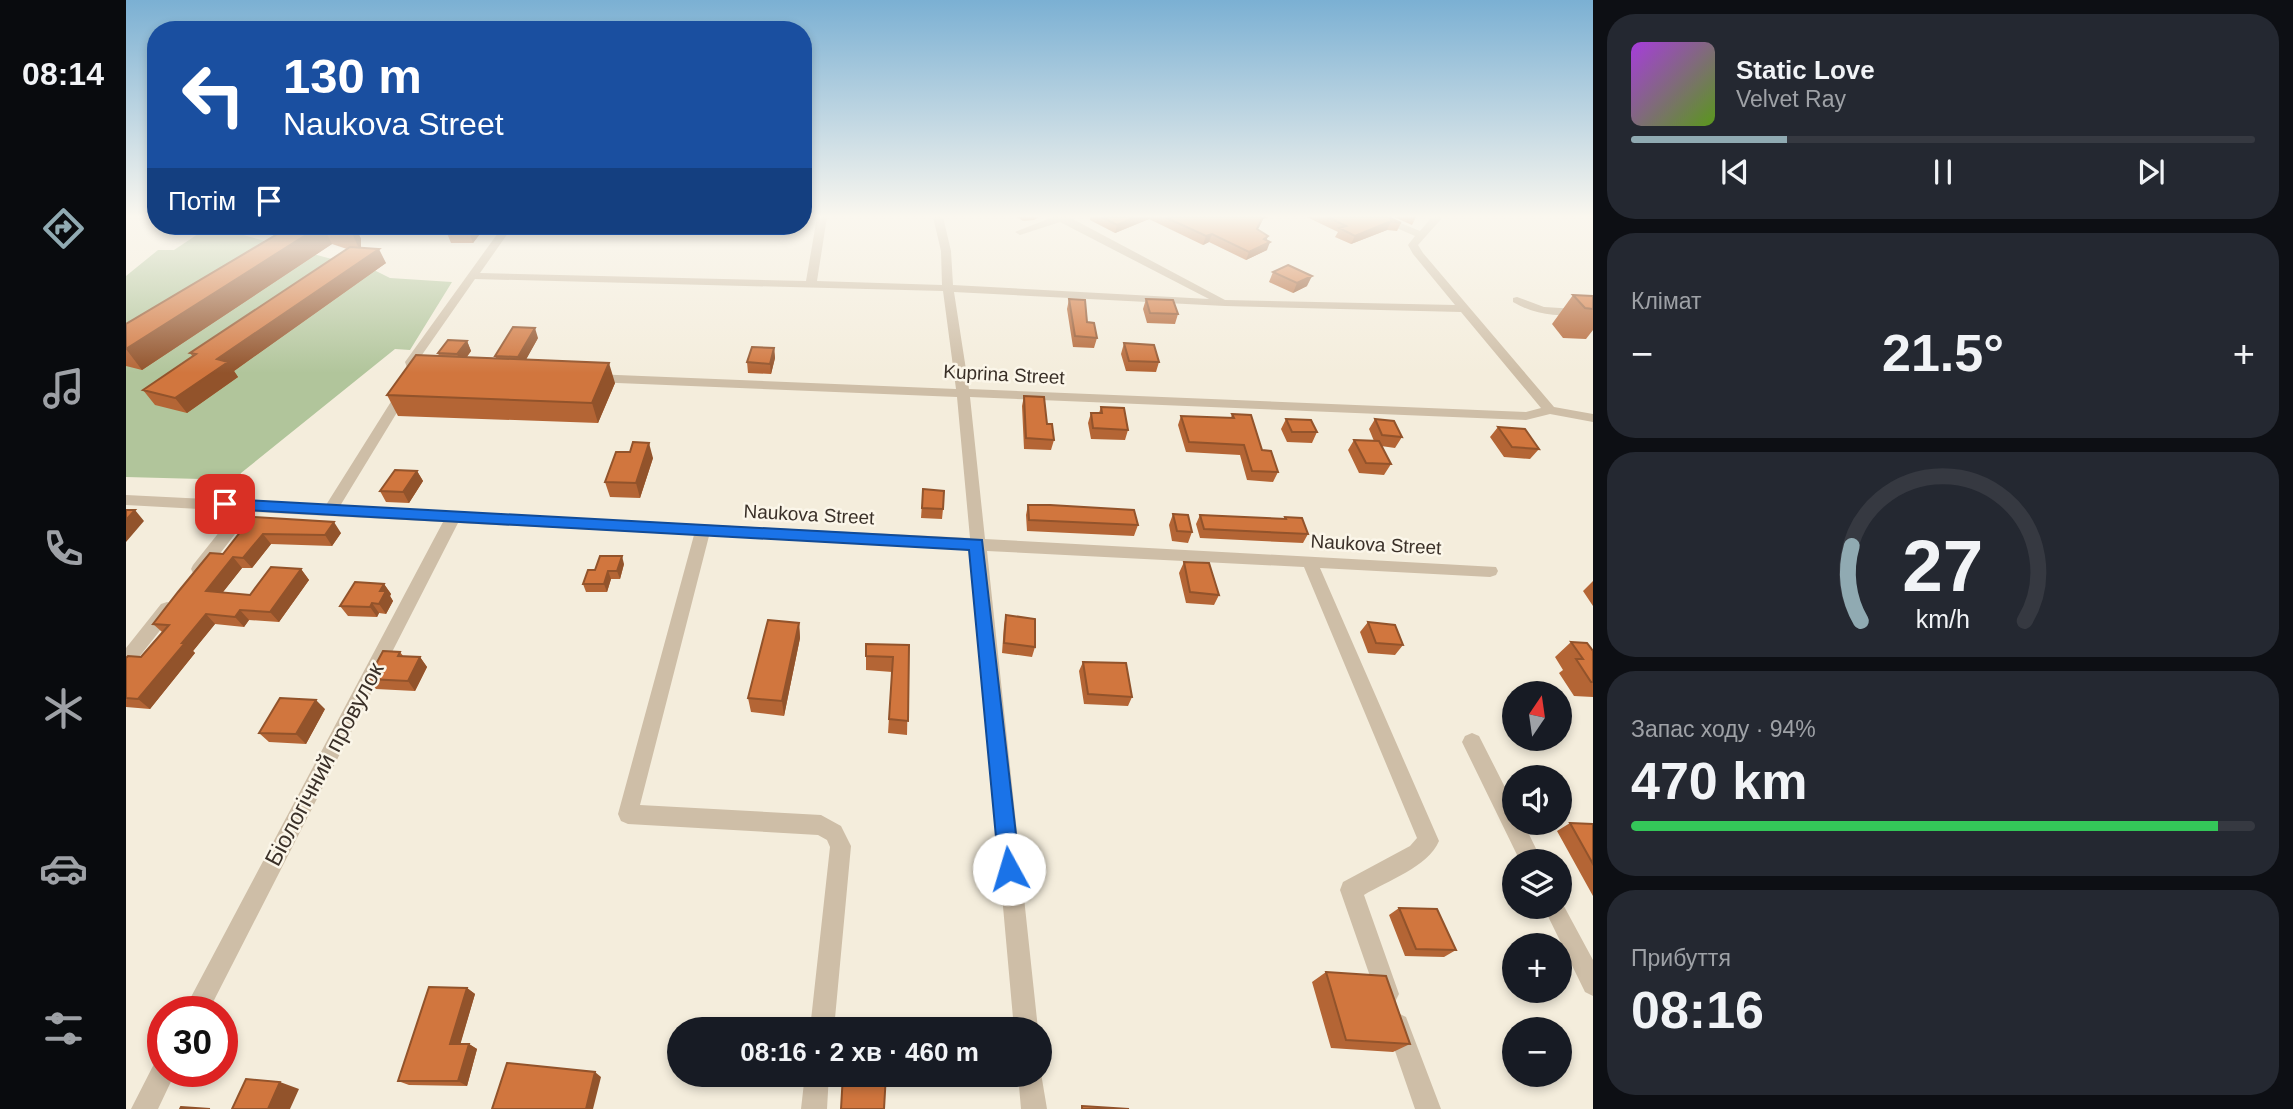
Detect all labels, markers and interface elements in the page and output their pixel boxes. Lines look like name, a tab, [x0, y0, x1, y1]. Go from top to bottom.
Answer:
icon: left	[168, 49, 259, 140]
text: 130 m	[283, 49, 422, 103]
text: Static Love	[1736, 55, 1875, 85]
text: 08:14	[22, 56, 104, 92]
text: Velvet Ray	[1736, 86, 1846, 112]
text: Naukova Street	[283, 106, 504, 142]
icon: previous	[1716, 153, 1754, 191]
icon: pause	[1924, 153, 1962, 191]
icon: next	[2132, 153, 2170, 191]
icon: arrive	[250, 182, 288, 220]
text: Потім	[168, 186, 236, 216]
icon: directions	[39, 204, 88, 253]
text: Клімат	[1631, 288, 1702, 314]
text: 21.5°	[1882, 324, 2004, 382]
text: −	[1631, 333, 1653, 375]
text: +	[2233, 333, 2255, 375]
street label: Kuprina Street	[943, 361, 1066, 388]
icon: music	[39, 364, 88, 413]
pin	[195, 474, 255, 534]
icon: arrive	[206, 485, 244, 523]
street label: Naukova Street	[743, 501, 876, 528]
icon: phone	[39, 524, 88, 573]
text: 27	[1903, 525, 1983, 606]
street label: Naukova Street	[1310, 531, 1443, 558]
text: km/h	[1916, 604, 1970, 632]
street label: Біологічний провулок	[259, 657, 389, 870]
north arrow	[1502, 681, 1572, 751]
map controls	[1502, 681, 1572, 1087]
icon: climate	[39, 684, 88, 733]
text: Запас ходу · 94%	[1631, 716, 1816, 742]
text: 470 km	[1631, 752, 1807, 810]
button: sound	[1502, 765, 1572, 835]
position arrow	[972, 832, 1046, 906]
icon: car	[39, 844, 88, 893]
button: layers	[1502, 849, 1572, 919]
button: +	[1502, 933, 1572, 1003]
text: Прибуття	[1631, 945, 1731, 971]
text: 08:16	[1631, 981, 1764, 1039]
speed limit sign: 30	[147, 996, 238, 1087]
icon: filters	[39, 1004, 88, 1053]
button: −	[1502, 1017, 1572, 1087]
text: 08:16 · 2 хв · 460 m	[740, 1037, 979, 1067]

